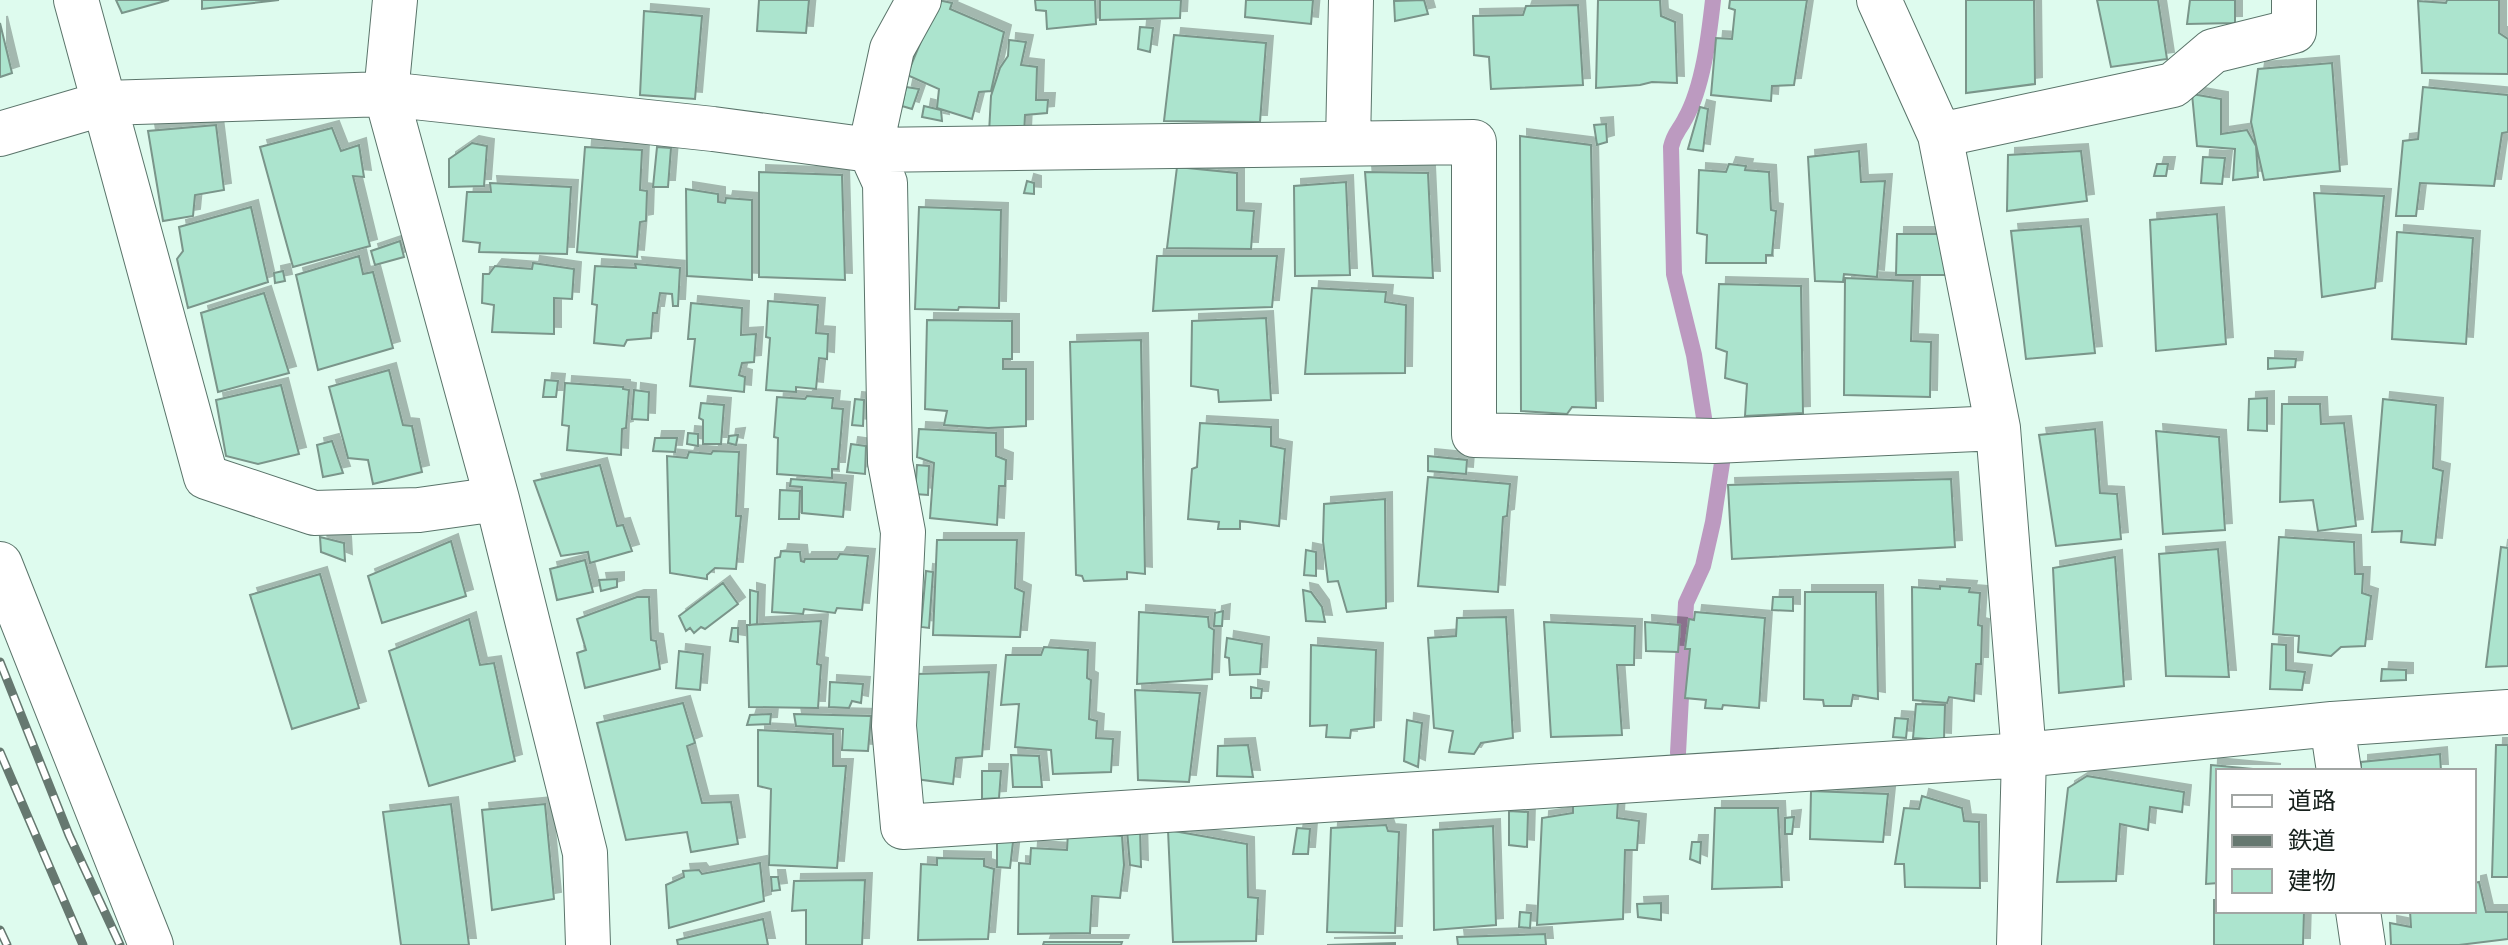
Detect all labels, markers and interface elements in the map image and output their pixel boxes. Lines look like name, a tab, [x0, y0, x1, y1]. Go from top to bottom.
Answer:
legend	[2216, 769, 2476, 913]
text: 道路	[2288, 787, 2336, 815]
text: 鉄道	[2288, 827, 2336, 855]
text: 建物	[2288, 867, 2336, 895]

